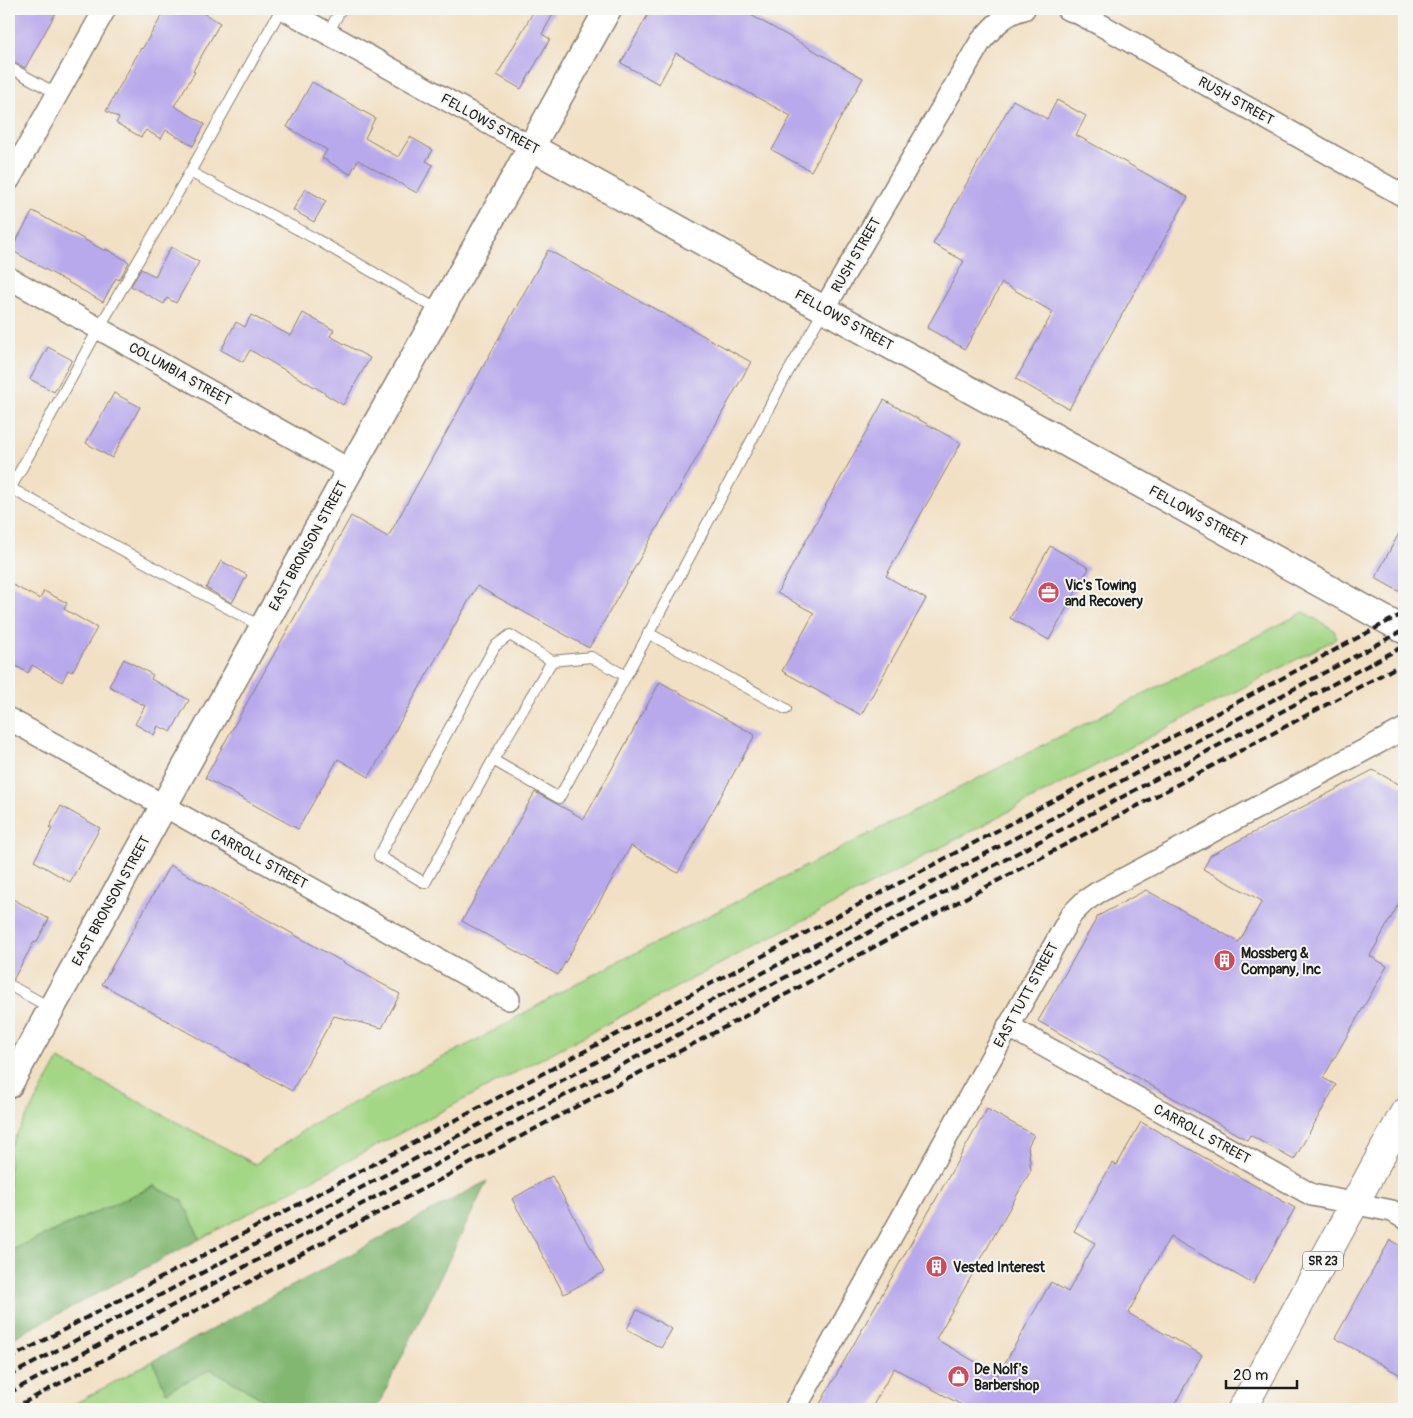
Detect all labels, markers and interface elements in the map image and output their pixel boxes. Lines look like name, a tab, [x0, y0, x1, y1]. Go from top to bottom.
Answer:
street label: RUSH STREET	[1195, 73, 1277, 129]
street label: FELLOWS STREET	[438, 90, 542, 158]
street label: RUSH STREET	[828, 214, 884, 296]
street label: FELLOWS STREET	[792, 286, 896, 354]
street label: COLUMBIA STREET	[126, 339, 234, 409]
street label: EAST BRONSON STREET	[265, 478, 351, 614]
street label: FELLOWS STREET	[1146, 482, 1250, 550]
place label: Vic's Towing and Recovery	[1065, 577, 1143, 610]
office icon: Vic's Towing and Recovery	[1037, 581, 1061, 605]
street label: CARROLL STREET	[208, 825, 311, 893]
street label: EAST BRONSON STREET	[68, 833, 154, 969]
street label: EAST TUTT STREET	[990, 939, 1062, 1050]
place label: Mossberg & Company, Inc	[1241, 945, 1321, 978]
building icon: Mossberg & Company, Inc	[1213, 949, 1237, 973]
street label: CARROLL STREET	[1151, 1100, 1254, 1168]
road number: SR 23	[1303, 1252, 1343, 1270]
building icon: Vested Interest	[925, 1255, 949, 1279]
place label: Vested Interest	[953, 1259, 1045, 1276]
scale bar	[1226, 1358, 1297, 1390]
place label: De Nolf's Barbershop	[974, 1361, 1040, 1394]
shop icon: De Nolf's Barbershop	[946, 1365, 970, 1389]
text: 20 m	[1233, 1366, 1268, 1385]

